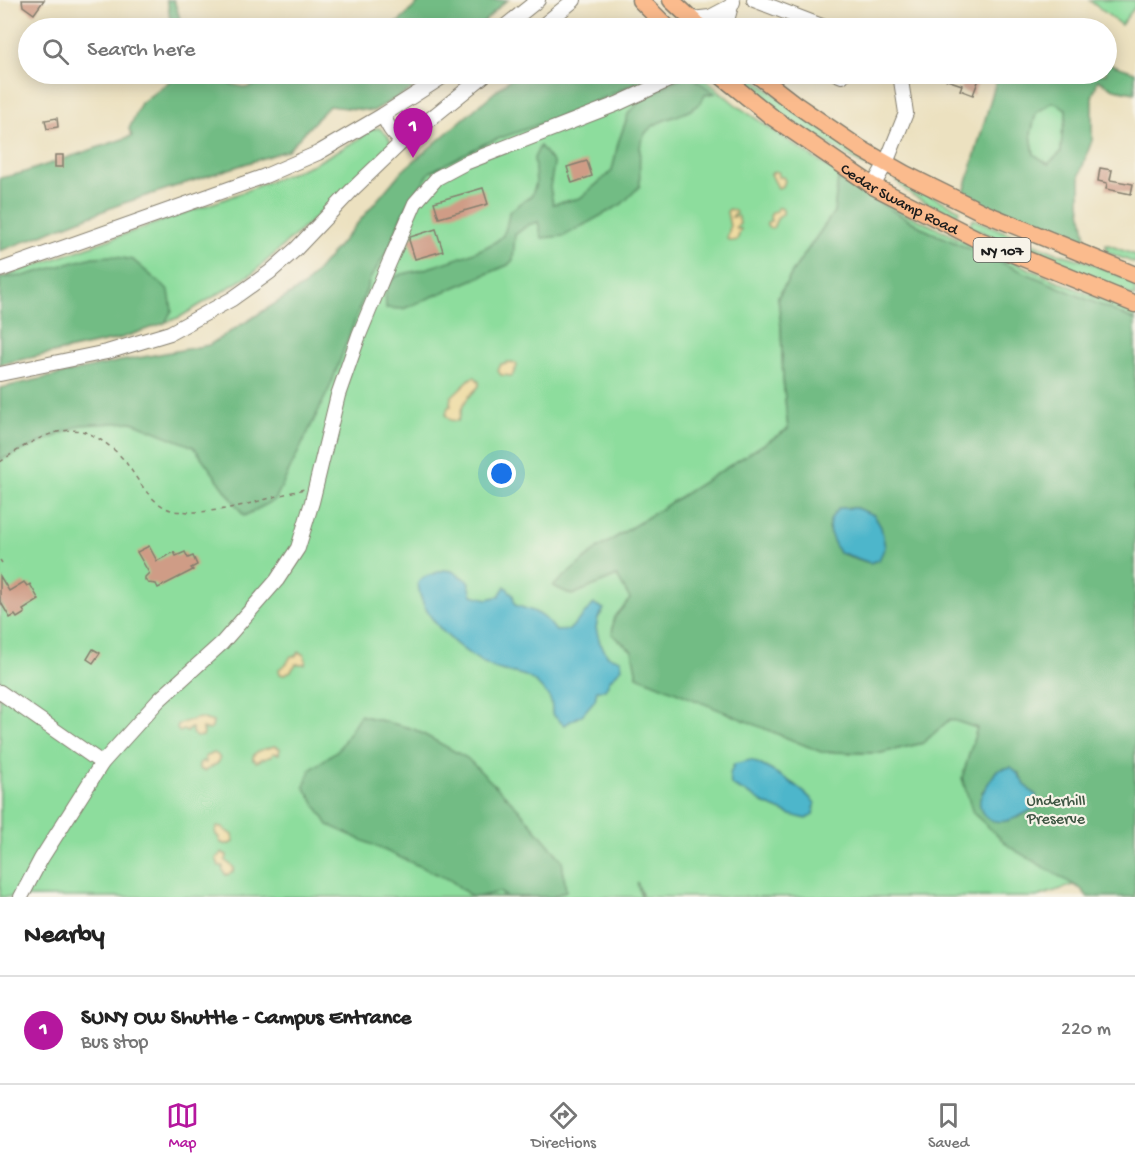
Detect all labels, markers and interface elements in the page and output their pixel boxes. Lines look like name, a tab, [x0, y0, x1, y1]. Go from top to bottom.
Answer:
search box	[18, 18, 1117, 84]
icon: search	[39, 35, 72, 68]
text: Search here	[87, 38, 195, 64]
pin: 1	[394, 108, 432, 158]
street label: Cedar Swamp Road	[836, 161, 962, 242]
road number: NY 107	[974, 238, 1030, 262]
your location	[487, 459, 516, 488]
park label: Underhill Preserve	[1026, 793, 1086, 830]
text: Nearby	[24, 921, 105, 952]
text: SUNY OW Shuttle - Campus Entrance	[81, 1006, 411, 1032]
text: 1	[39, 1019, 48, 1042]
text: 220 m	[1061, 1019, 1111, 1042]
text: Bus stop	[81, 1032, 148, 1055]
tab: Map	[166, 1099, 199, 1154]
tab: Directions	[531, 1099, 596, 1154]
tab: Saved	[928, 1099, 969, 1154]

